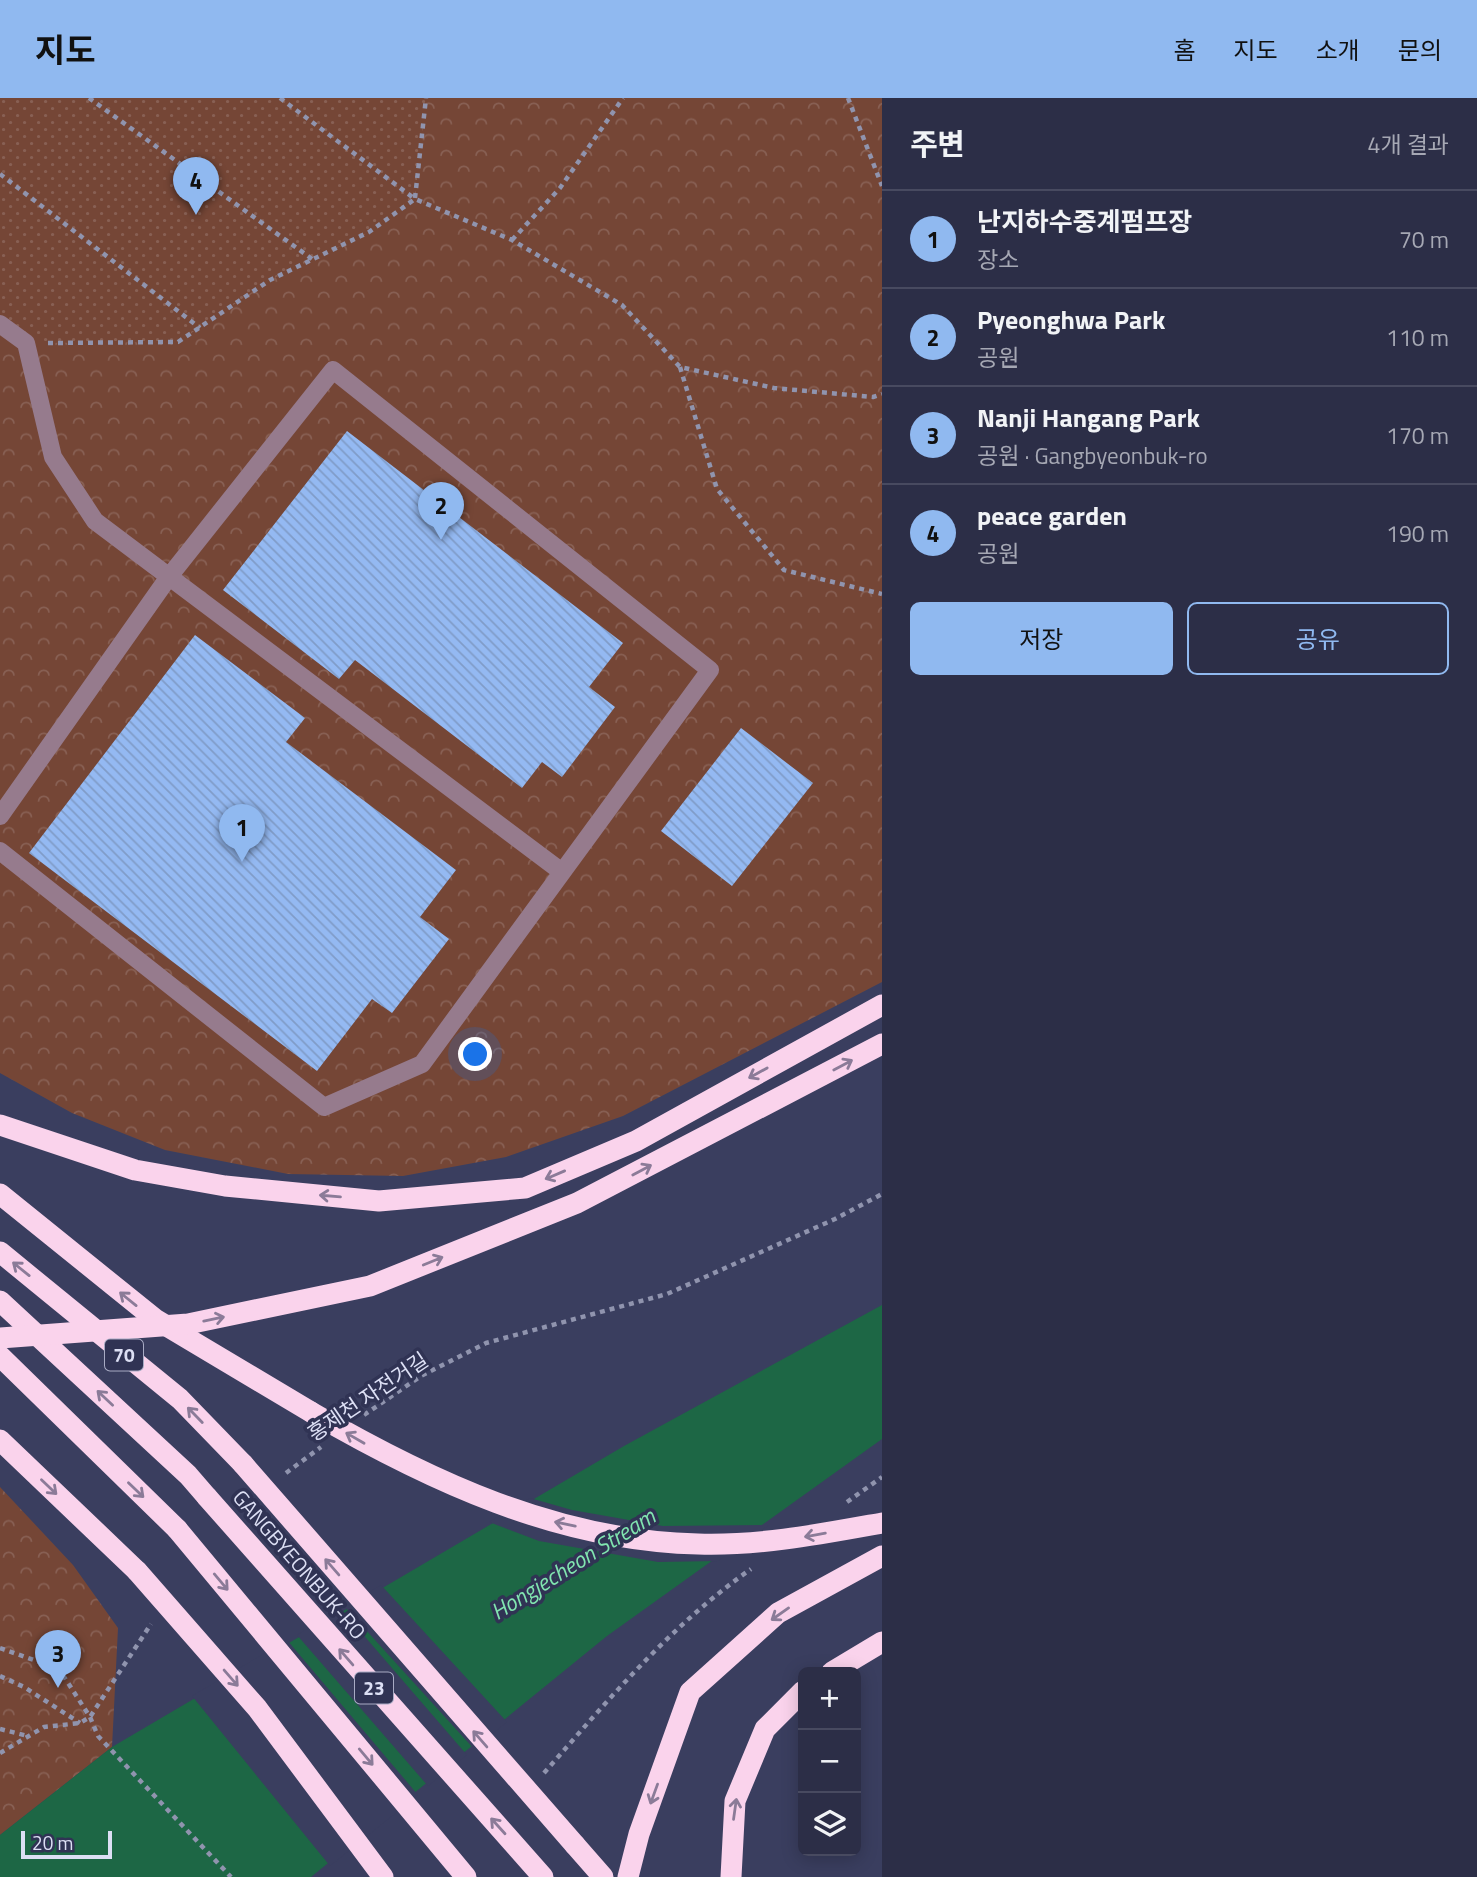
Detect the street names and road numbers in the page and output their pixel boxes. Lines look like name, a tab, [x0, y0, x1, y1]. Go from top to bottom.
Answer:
road number: 70	[105, 1340, 143, 1371]
street label: 홍제천 자전거길	[301, 1344, 434, 1449]
street label: GANGBYEONBUK-RO	[226, 1482, 374, 1646]
road number: 23	[355, 1672, 393, 1704]

